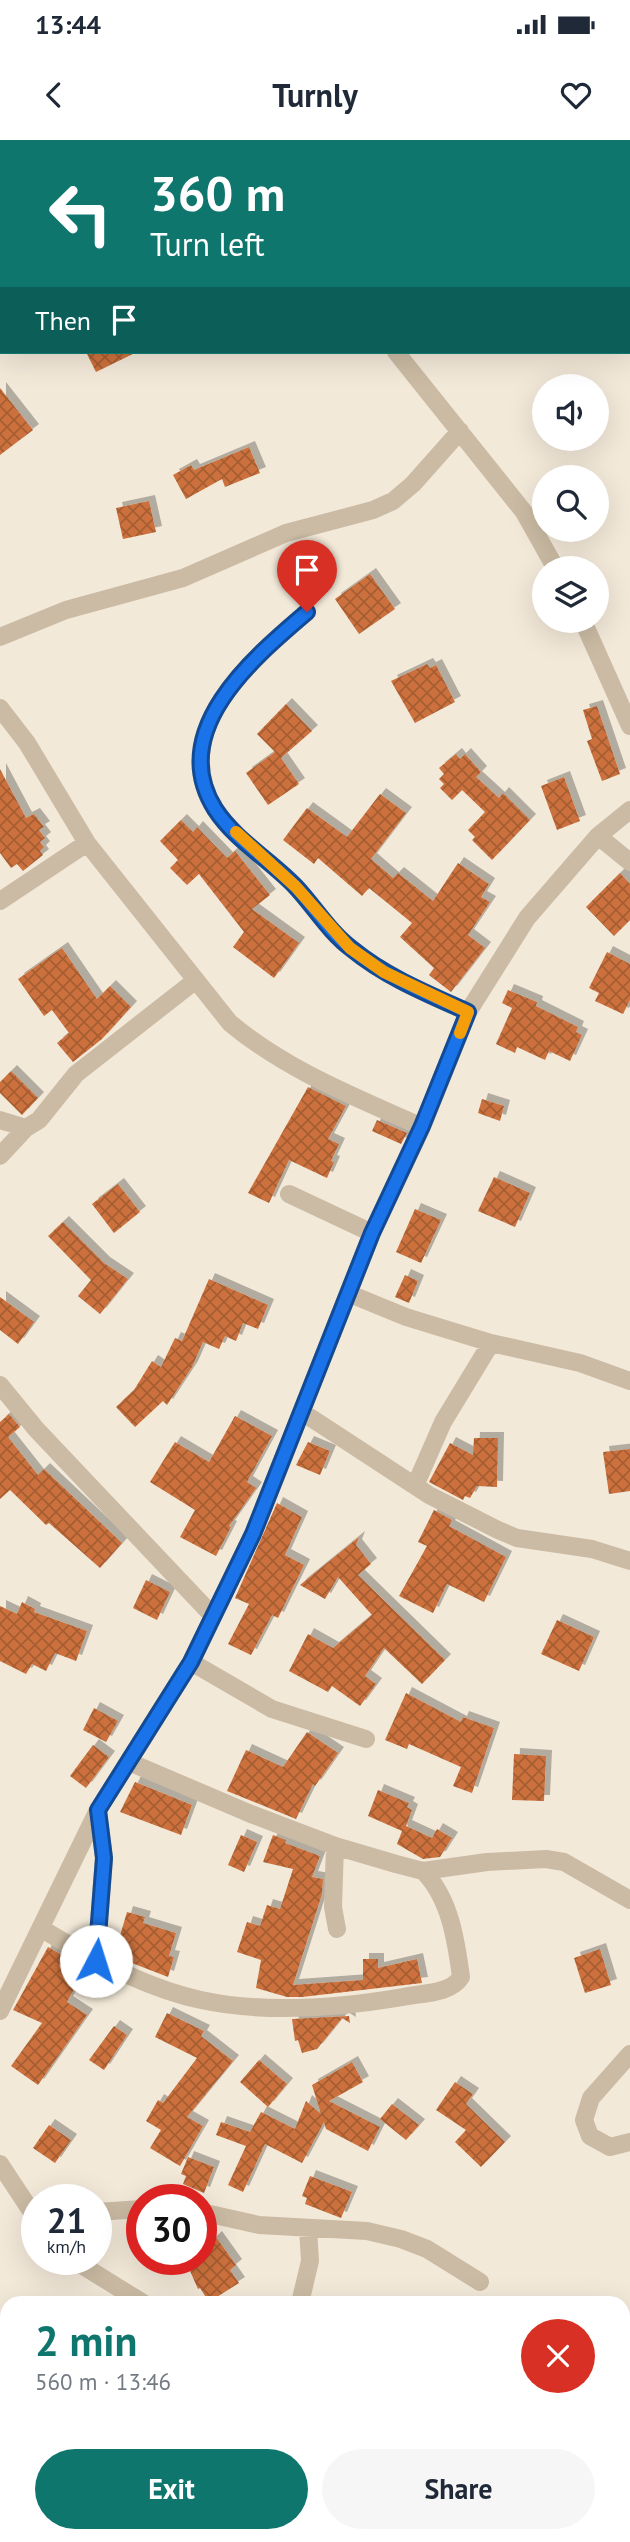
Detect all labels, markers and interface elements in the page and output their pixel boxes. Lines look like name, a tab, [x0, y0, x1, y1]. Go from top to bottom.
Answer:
text: 13:44	[35, 8, 101, 41]
text: Turnly	[272, 74, 358, 116]
icon: back	[35, 76, 73, 114]
icon: heart	[557, 76, 595, 114]
text: 360 m	[150, 161, 285, 225]
icon: left	[35, 168, 126, 259]
text: Turn left	[150, 223, 265, 265]
icon: arrive	[105, 301, 143, 339]
text: Then	[35, 304, 91, 337]
map controls	[532, 374, 609, 633]
button: sound	[532, 374, 609, 451]
button: search	[532, 465, 609, 542]
pin	[277, 540, 337, 612]
icon: arrive	[288, 551, 326, 589]
button: layers	[532, 556, 609, 633]
position arrow	[59, 1924, 133, 1998]
speed limit sign: 30	[126, 2184, 217, 2275]
text: 21	[47, 2197, 86, 2243]
text: km/h	[47, 2235, 86, 2258]
text: 2 min	[35, 2313, 137, 2368]
button: close	[521, 2319, 595, 2393]
text: 560 m · 13:46	[35, 2367, 171, 2396]
button: Exit	[35, 2449, 308, 2529]
button: Share	[322, 2449, 595, 2529]

